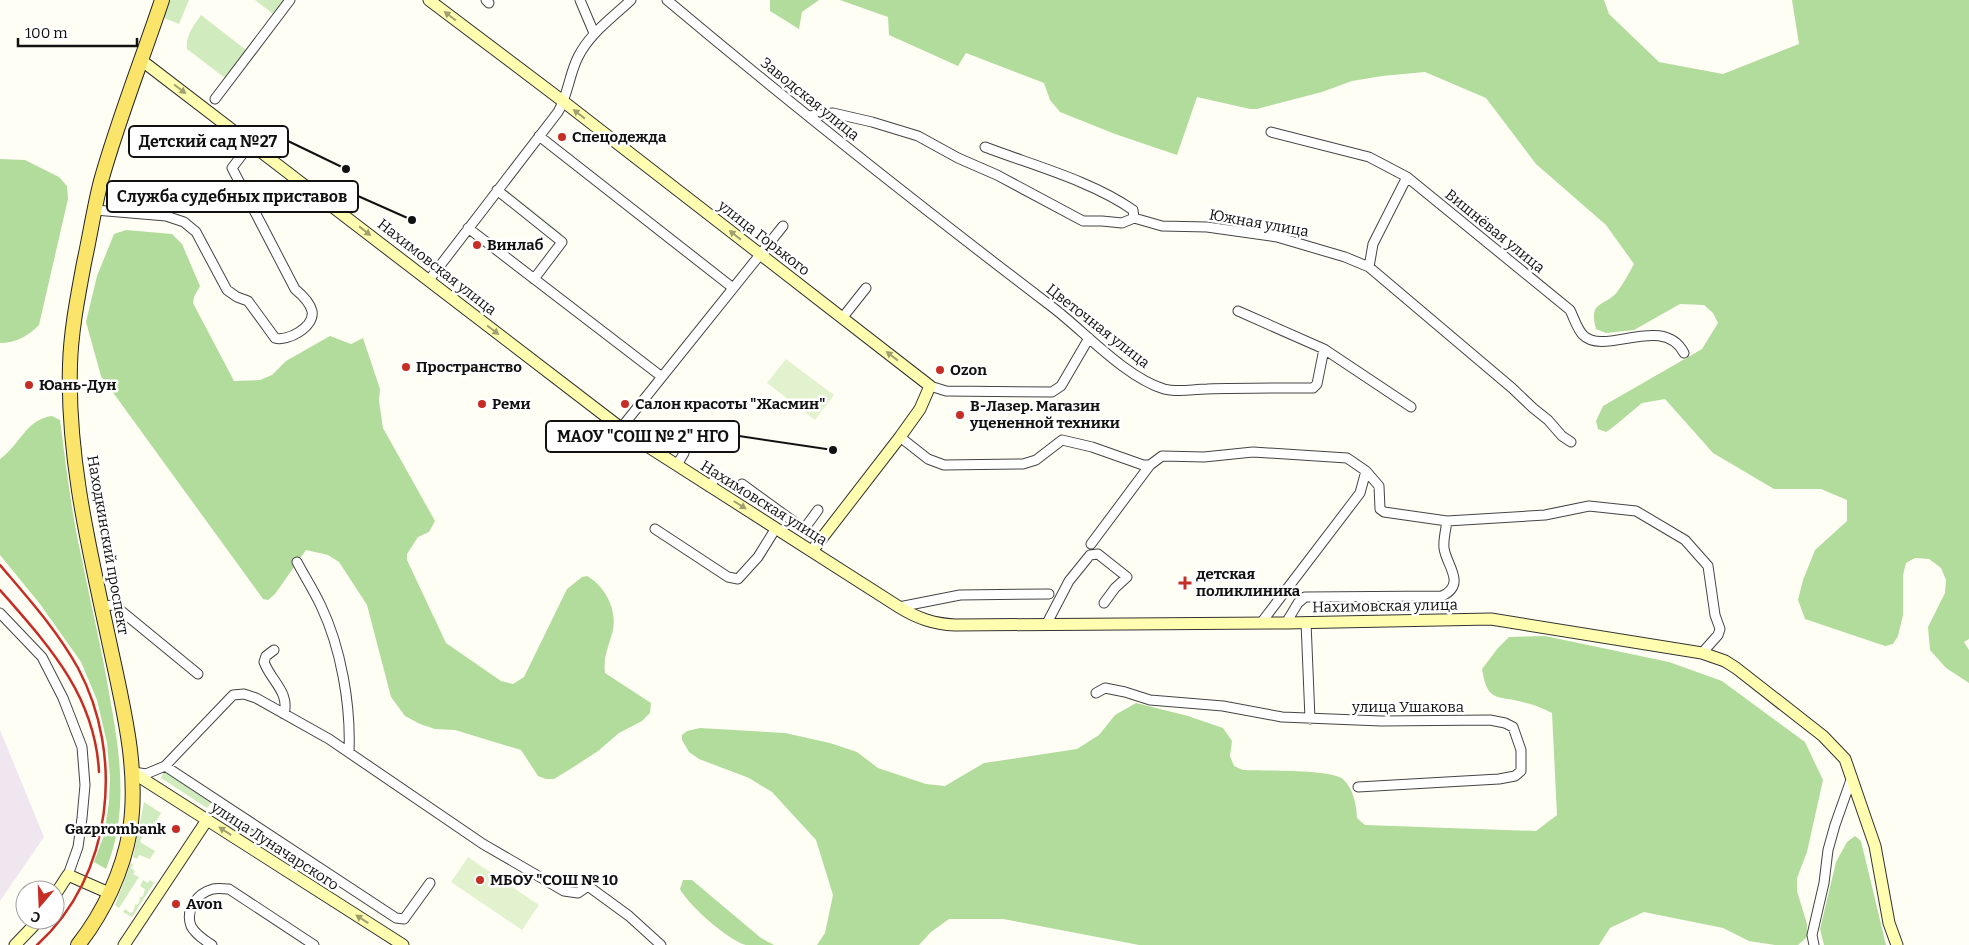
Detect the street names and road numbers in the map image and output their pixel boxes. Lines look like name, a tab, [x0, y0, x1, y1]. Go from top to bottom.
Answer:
street label: Заводская улица	[757, 54, 863, 144]
street label: Вишнёвая улица	[1442, 185, 1548, 277]
street label: улица Горького	[714, 196, 814, 279]
street label: Южная улица	[1208, 205, 1310, 241]
street label: Нахимовская улица	[374, 215, 500, 319]
street label: Цветочная улица	[1043, 280, 1153, 372]
street label: Находкинский проспект	[83, 454, 133, 636]
street label: Нахимовская улица	[697, 457, 831, 549]
street label: Нахимовская улица	[1312, 596, 1458, 616]
street label: улица Ушакова	[1351, 698, 1464, 716]
street label: улица Луначарского	[207, 797, 342, 894]

